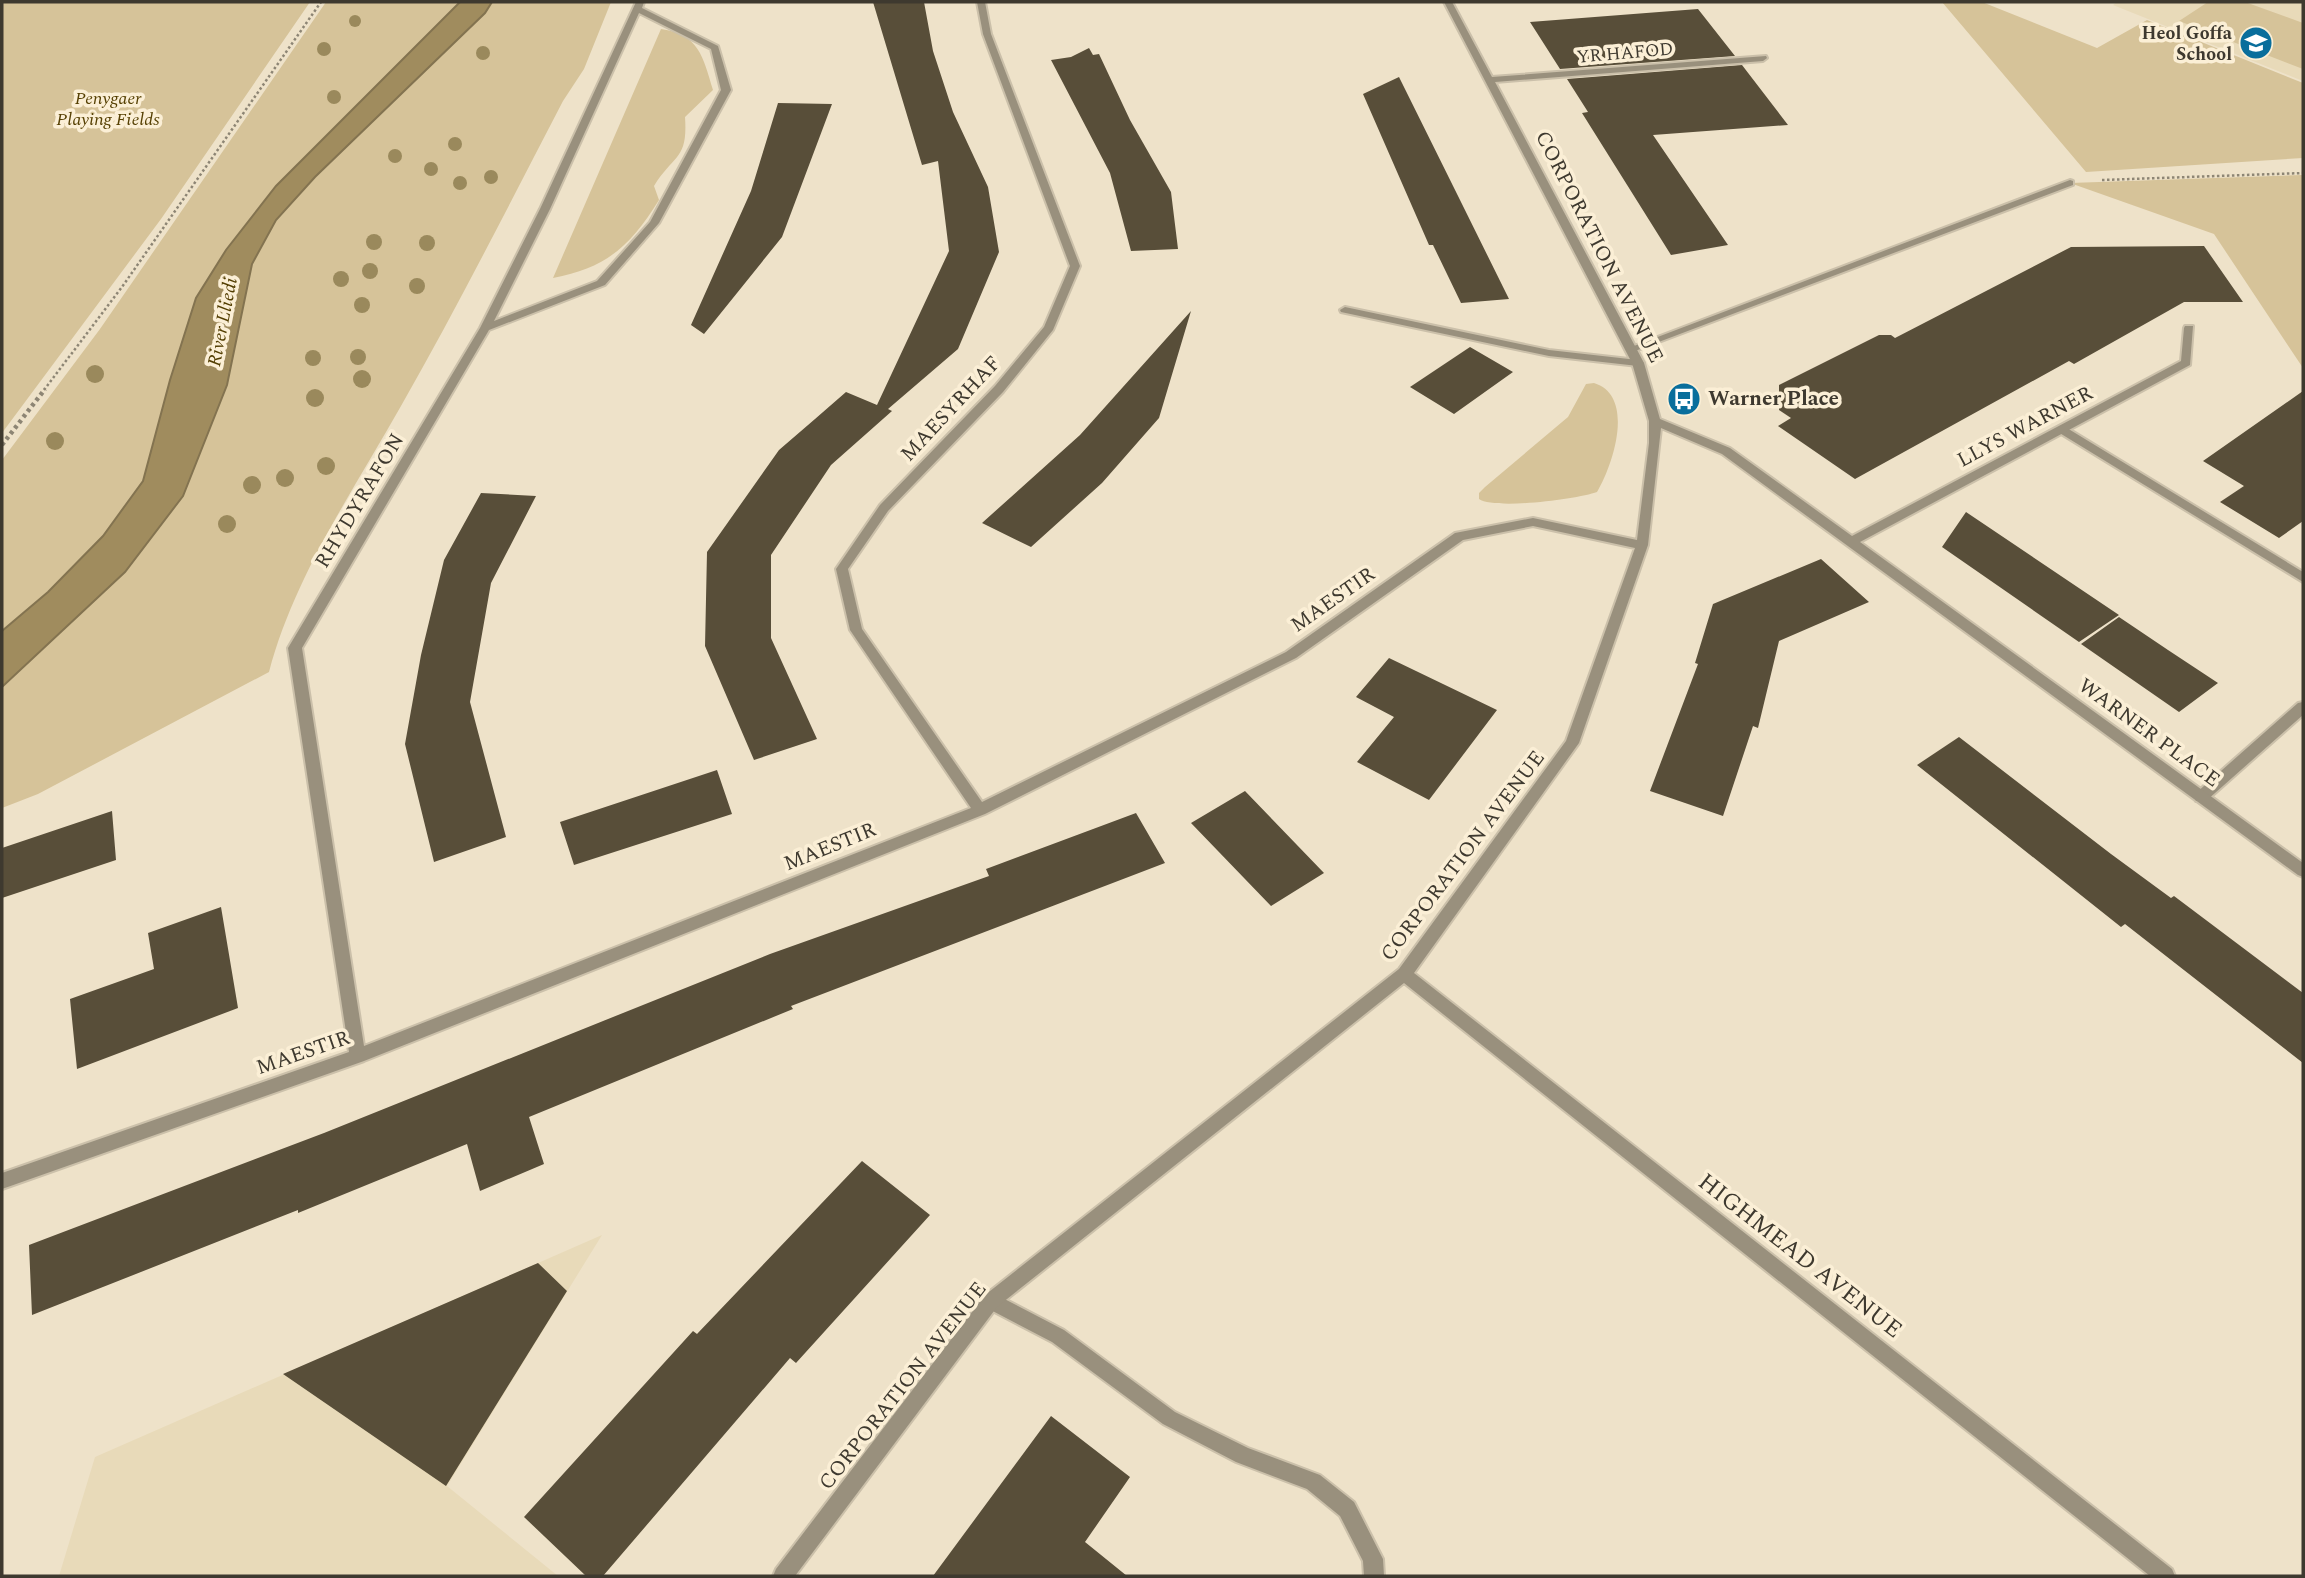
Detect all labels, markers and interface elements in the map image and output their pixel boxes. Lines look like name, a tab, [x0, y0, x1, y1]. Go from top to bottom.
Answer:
place label: Heol Goffa School	[2141, 20, 2233, 68]
school or university icon: Heol Goffa School	[2237, 24, 2275, 62]
street label: YR HAFOD	[1576, 35, 1674, 71]
park label: Penygaer Playing Fields	[56, 85, 160, 133]
street label: CORPORATION AVENUE	[1526, 125, 1672, 369]
water label: River Lliedi	[200, 275, 246, 369]
street label: MAESYRHAF	[893, 349, 1009, 469]
street label: LLYS WARNER	[1951, 378, 2099, 476]
bus stop icon: Warner Place	[1665, 380, 1703, 418]
place label: Warner Place	[1708, 383, 1839, 415]
street label: RHYDYRAFON	[307, 427, 413, 575]
street label: MAESTIR	[1284, 559, 1382, 641]
street label: WARNER PLACE	[2071, 670, 2227, 796]
street label: CORPORATION AVENUE	[1373, 744, 1553, 968]
street label: MAESTIR	[779, 814, 881, 880]
street label: MAESTIR	[252, 1022, 354, 1084]
street label: HIGHMEAD AVENUE	[1690, 1164, 1910, 1348]
street label: CORPORATION AVENUE	[811, 1275, 995, 1497]

